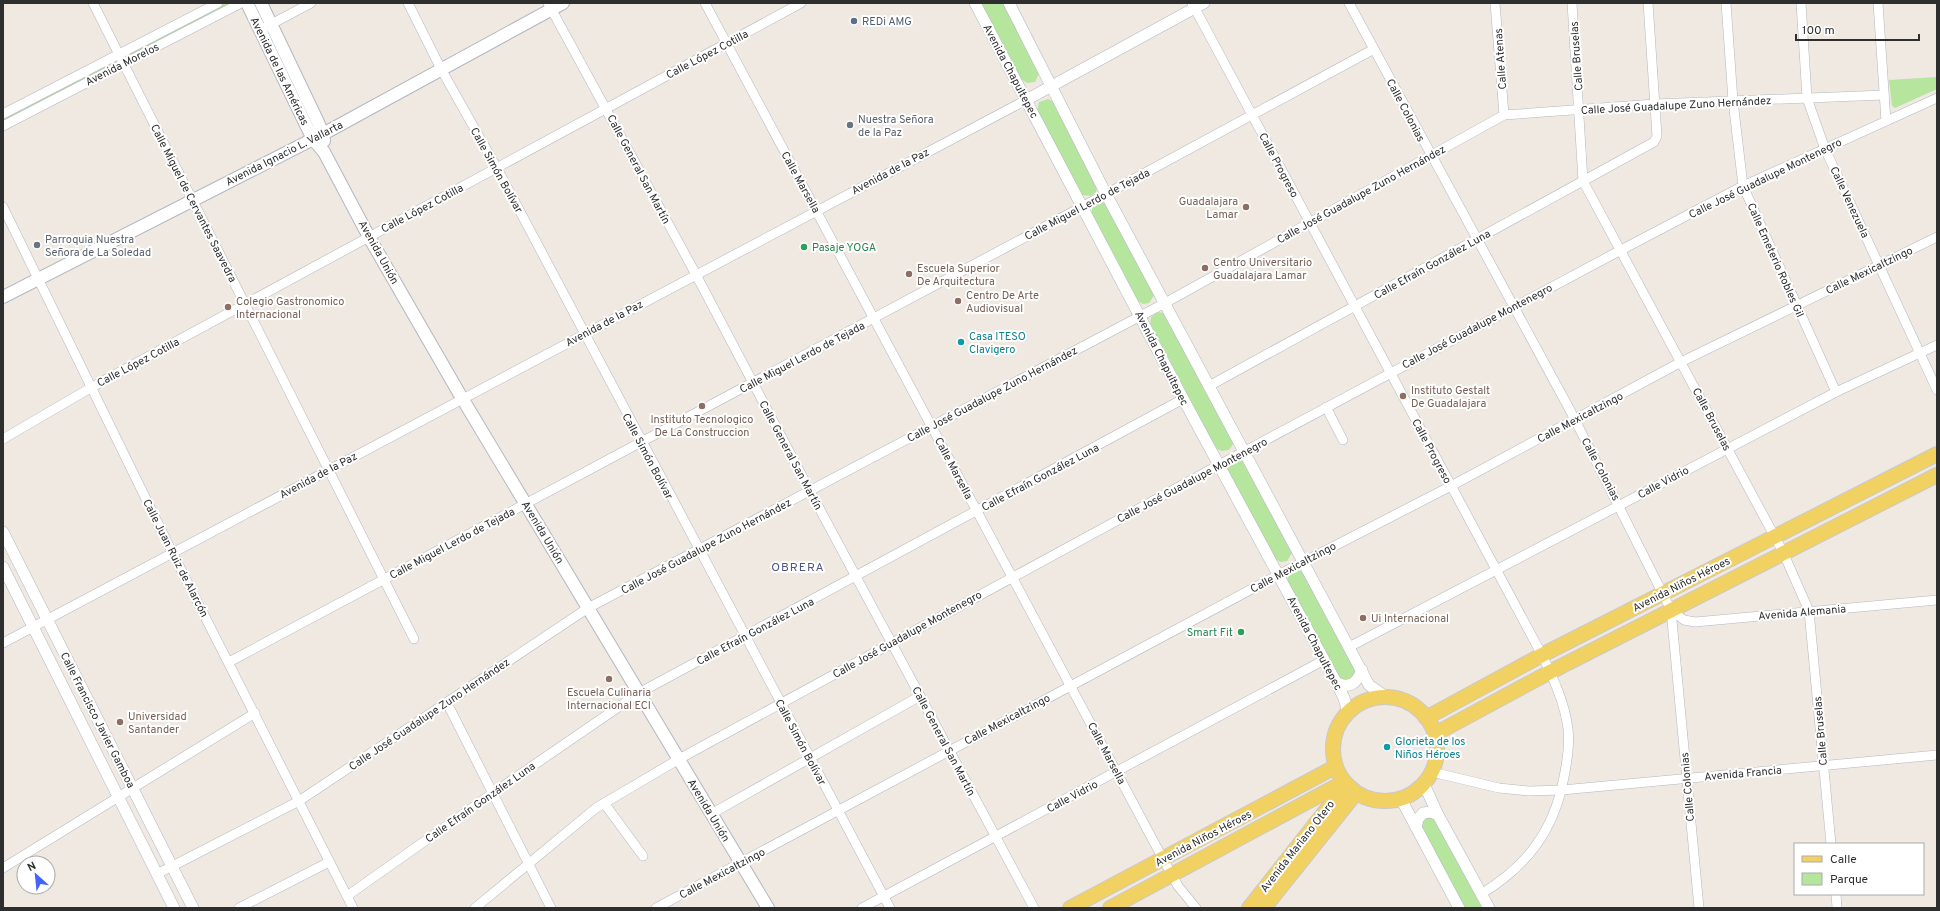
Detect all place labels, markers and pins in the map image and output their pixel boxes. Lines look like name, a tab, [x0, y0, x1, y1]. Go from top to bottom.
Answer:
place label: REDi AMG	[862, 15, 912, 29]
marker: REDi AMG	[849, 16, 859, 26]
place label: Nuestra Señora de la Paz	[858, 113, 934, 140]
marker: Nuestra Señora de la Paz	[845, 120, 855, 130]
place label: Guadalajara Lamar	[1179, 195, 1239, 222]
marker: Guadalajara Lamar	[1241, 202, 1251, 212]
place label: Parroquia Nuestra Señora de La Soledad	[45, 233, 151, 260]
marker: Parroquia Nuestra Señora de La Soledad	[32, 240, 42, 250]
place label: Pasaje YOGA	[812, 241, 876, 255]
marker: Pasaje YOGA	[799, 242, 809, 252]
place label: Centro Universitario Guadalajara Lamar	[1213, 256, 1312, 283]
place label: Escuela Superior De Arquitectura	[917, 262, 1001, 289]
marker: Centro Universitario Guadalajara Lamar	[1200, 263, 1210, 273]
marker: Escuela Superior De Arquitectura	[904, 269, 914, 279]
place label: Centro De Arte Audiovisual	[966, 289, 1039, 316]
place label: Colegio Gastronomico Internacional	[236, 295, 345, 322]
marker: Centro De Arte Audiovisual	[953, 296, 963, 306]
marker: Colegio Gastronomico Internacional	[223, 302, 233, 312]
place label: Casa ITESO Clavigero	[969, 330, 1026, 357]
marker: Casa ITESO Clavigero	[956, 337, 966, 347]
place label: Instituto Gestalt De Guadalajara	[1411, 384, 1490, 411]
marker: Instituto Gestalt De Guadalajara	[1398, 391, 1408, 401]
marker: Instituto Tecnologico De La Construccion	[697, 401, 707, 411]
place label: Instituto Tecnologico De La Construccion	[651, 413, 753, 440]
place label: Ui Internacional	[1371, 612, 1449, 626]
marker: Ui Internacional	[1358, 613, 1368, 623]
place label: Smart Fit	[1187, 626, 1233, 640]
marker: Smart Fit	[1236, 627, 1246, 637]
marker: Escuela Culinaria Internacional ECI	[604, 674, 614, 684]
place label: Escuela Culinaria Internacional ECI	[567, 686, 651, 713]
place label: Universidad Santander	[128, 710, 187, 737]
marker: Universidad Santander	[115, 717, 125, 727]
place label: Glorieta de los Niños Héroes	[1395, 735, 1466, 762]
marker: Glorieta de los Niños Héroes	[1382, 742, 1392, 752]

